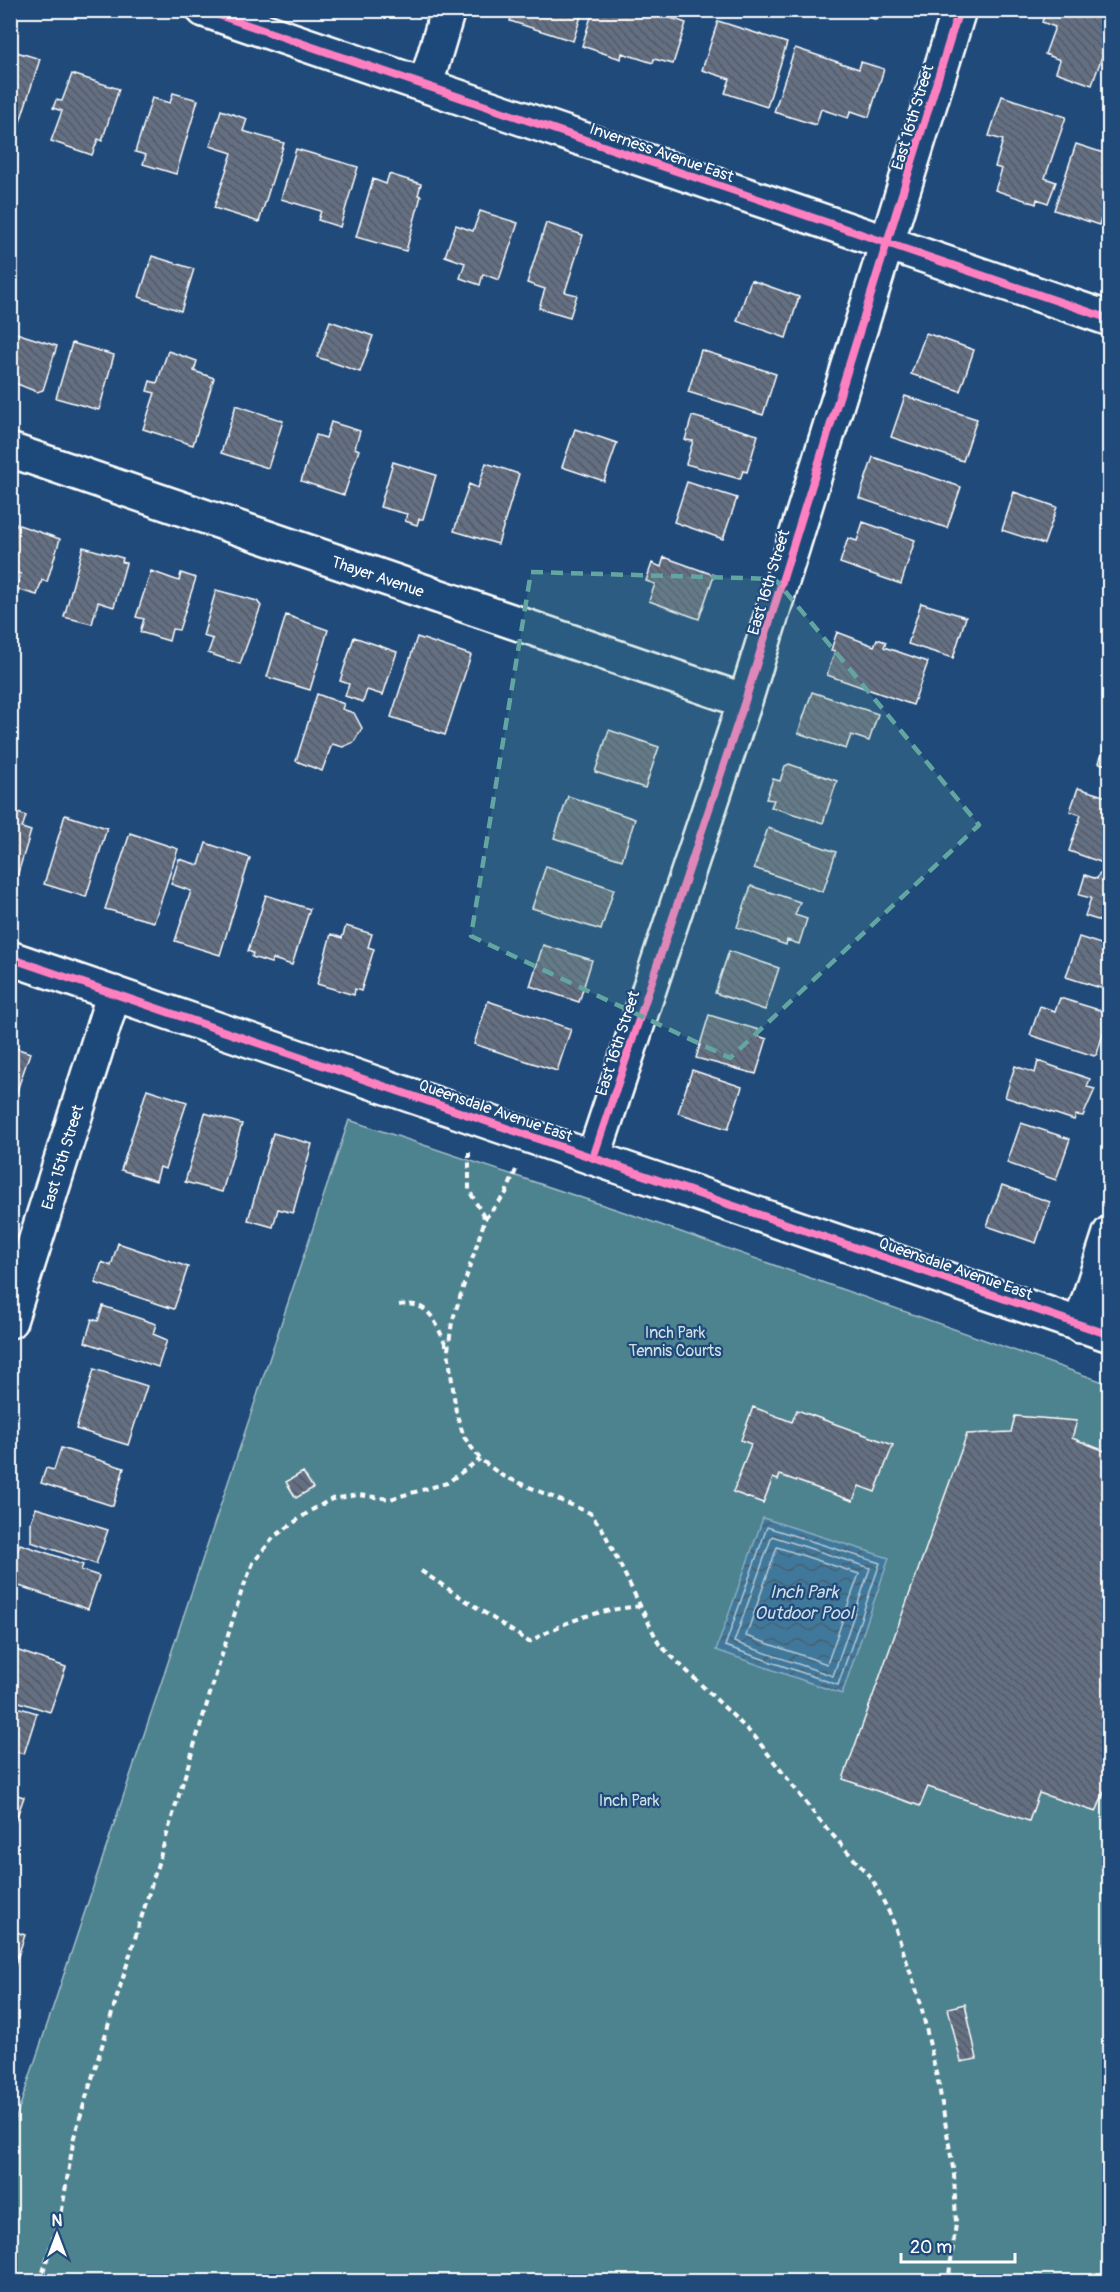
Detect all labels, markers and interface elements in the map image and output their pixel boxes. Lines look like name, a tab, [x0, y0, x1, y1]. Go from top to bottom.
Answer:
street label: East 16th Street	[887, 62, 939, 172]
street label: Inverness Avenue East	[587, 119, 737, 187]
street label: East 16th Street	[743, 527, 795, 637]
street label: Thayer Avenue	[329, 552, 427, 602]
street label: East 16th Street	[592, 988, 645, 1098]
street label: Queensdale Avenue East	[416, 1075, 576, 1147]
street label: East 15th Street	[38, 1102, 89, 1212]
street label: Queensdale Avenue East	[876, 1233, 1036, 1305]
park label: Inch Park Tennis Courts	[629, 1323, 721, 1361]
water label: Inch Park Outdoor Pool	[754, 1581, 855, 1625]
park label: Inch Park	[599, 1791, 660, 1811]
north arrow	[27, 2205, 87, 2265]
text: N	[52, 2211, 63, 2231]
scale bar	[901, 2226, 1015, 2264]
text: 20 m	[910, 2236, 952, 2259]

